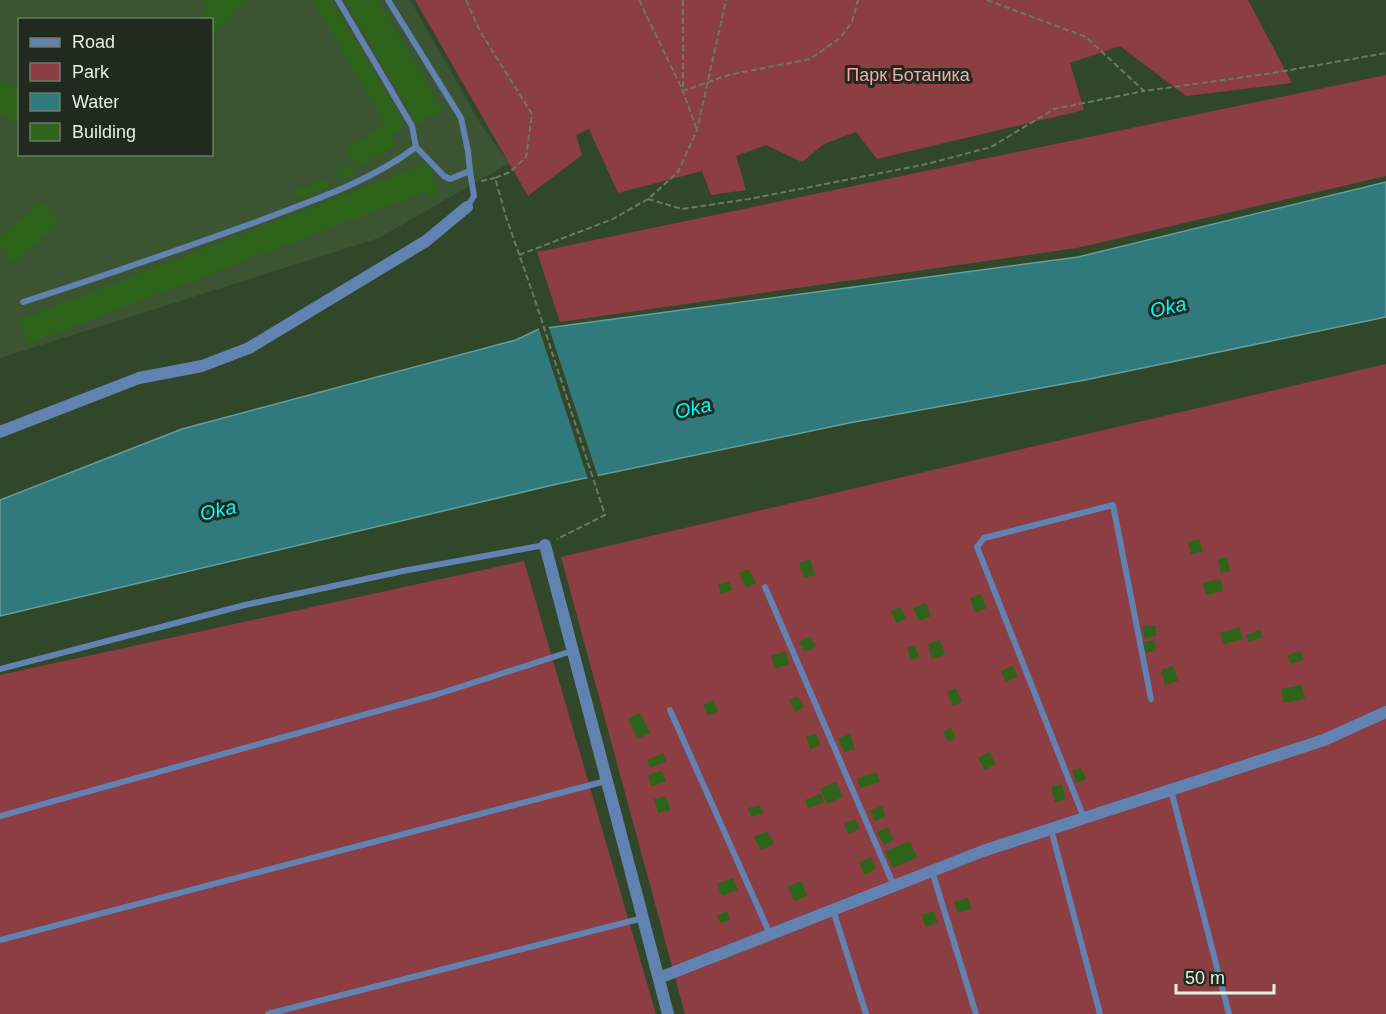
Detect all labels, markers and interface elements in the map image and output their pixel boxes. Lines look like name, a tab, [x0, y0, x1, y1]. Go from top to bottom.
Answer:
legend	[18, 18, 213, 156]
text: Road	[72, 32, 115, 52]
text: Park	[72, 62, 110, 82]
park label: Парк Ботаника	[846, 65, 971, 85]
text: Water	[72, 92, 119, 112]
text: Building	[72, 122, 136, 142]
water label: Oka	[1148, 292, 1188, 322]
water label: Oka	[673, 393, 713, 423]
water label: Oka	[198, 495, 238, 525]
scale bar	[1176, 957, 1274, 995]
text: 50 m	[1185, 968, 1225, 988]

